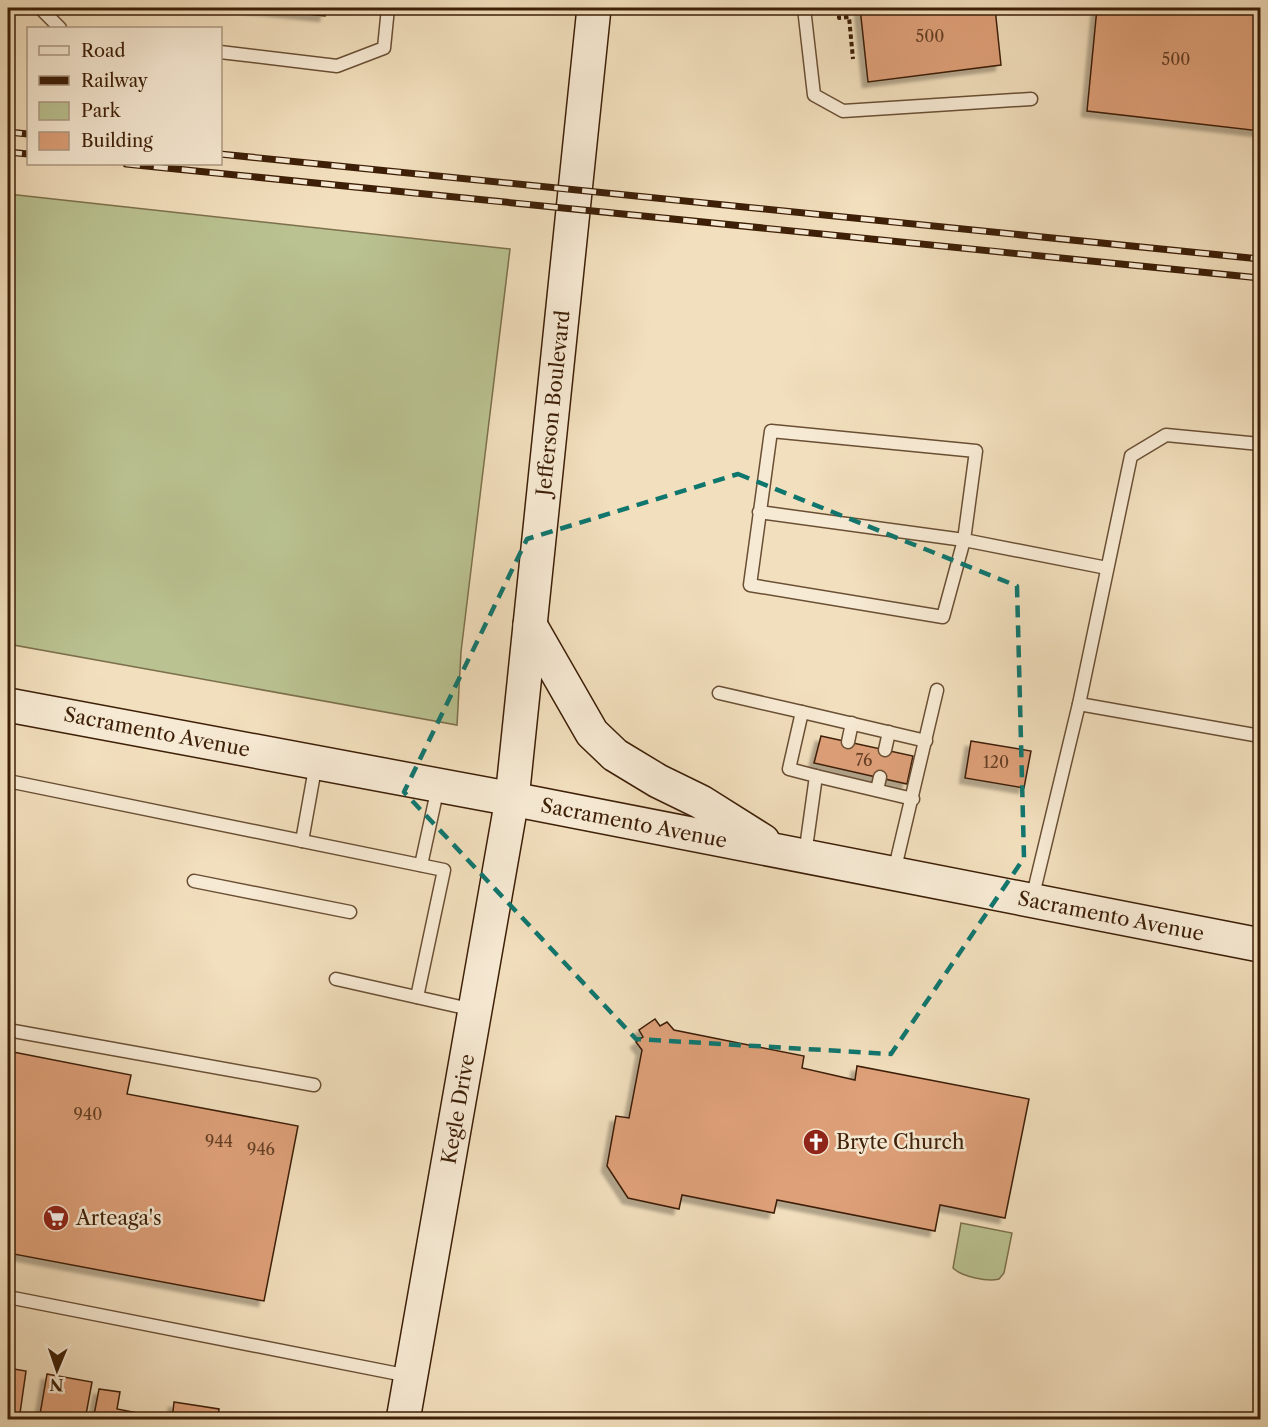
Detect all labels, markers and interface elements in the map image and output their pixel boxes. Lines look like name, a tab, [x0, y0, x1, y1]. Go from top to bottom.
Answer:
house number: 500	[916, 26, 944, 46]
legend	[27, 27, 222, 165]
text: Road	[81, 40, 126, 62]
house number: 500	[1162, 49, 1190, 69]
text: Railway	[81, 70, 149, 92]
text: Park	[81, 100, 122, 122]
text: Building	[81, 130, 153, 152]
street label: Jefferson Boulevard	[531, 309, 575, 500]
street label: Sacramento Avenue	[62, 702, 252, 762]
house number: 76	[856, 750, 872, 770]
house number: 120	[983, 752, 1009, 772]
street label: Sacramento Avenue	[539, 793, 729, 853]
street label: Sacramento Avenue	[1016, 886, 1206, 946]
street label: Kegle Drive	[437, 1052, 479, 1166]
house number: 940	[74, 1104, 102, 1124]
church icon: Bryte Church	[801, 1127, 831, 1157]
place label: Bryte Church	[836, 1130, 965, 1154]
house number: 944	[205, 1131, 233, 1151]
house number: 946	[247, 1139, 275, 1159]
supermarket icon: Arteaga's	[41, 1203, 71, 1233]
place label: Arteaga's	[75, 1206, 162, 1230]
north arrow	[27, 1340, 87, 1400]
text: N	[49, 1375, 64, 1395]

